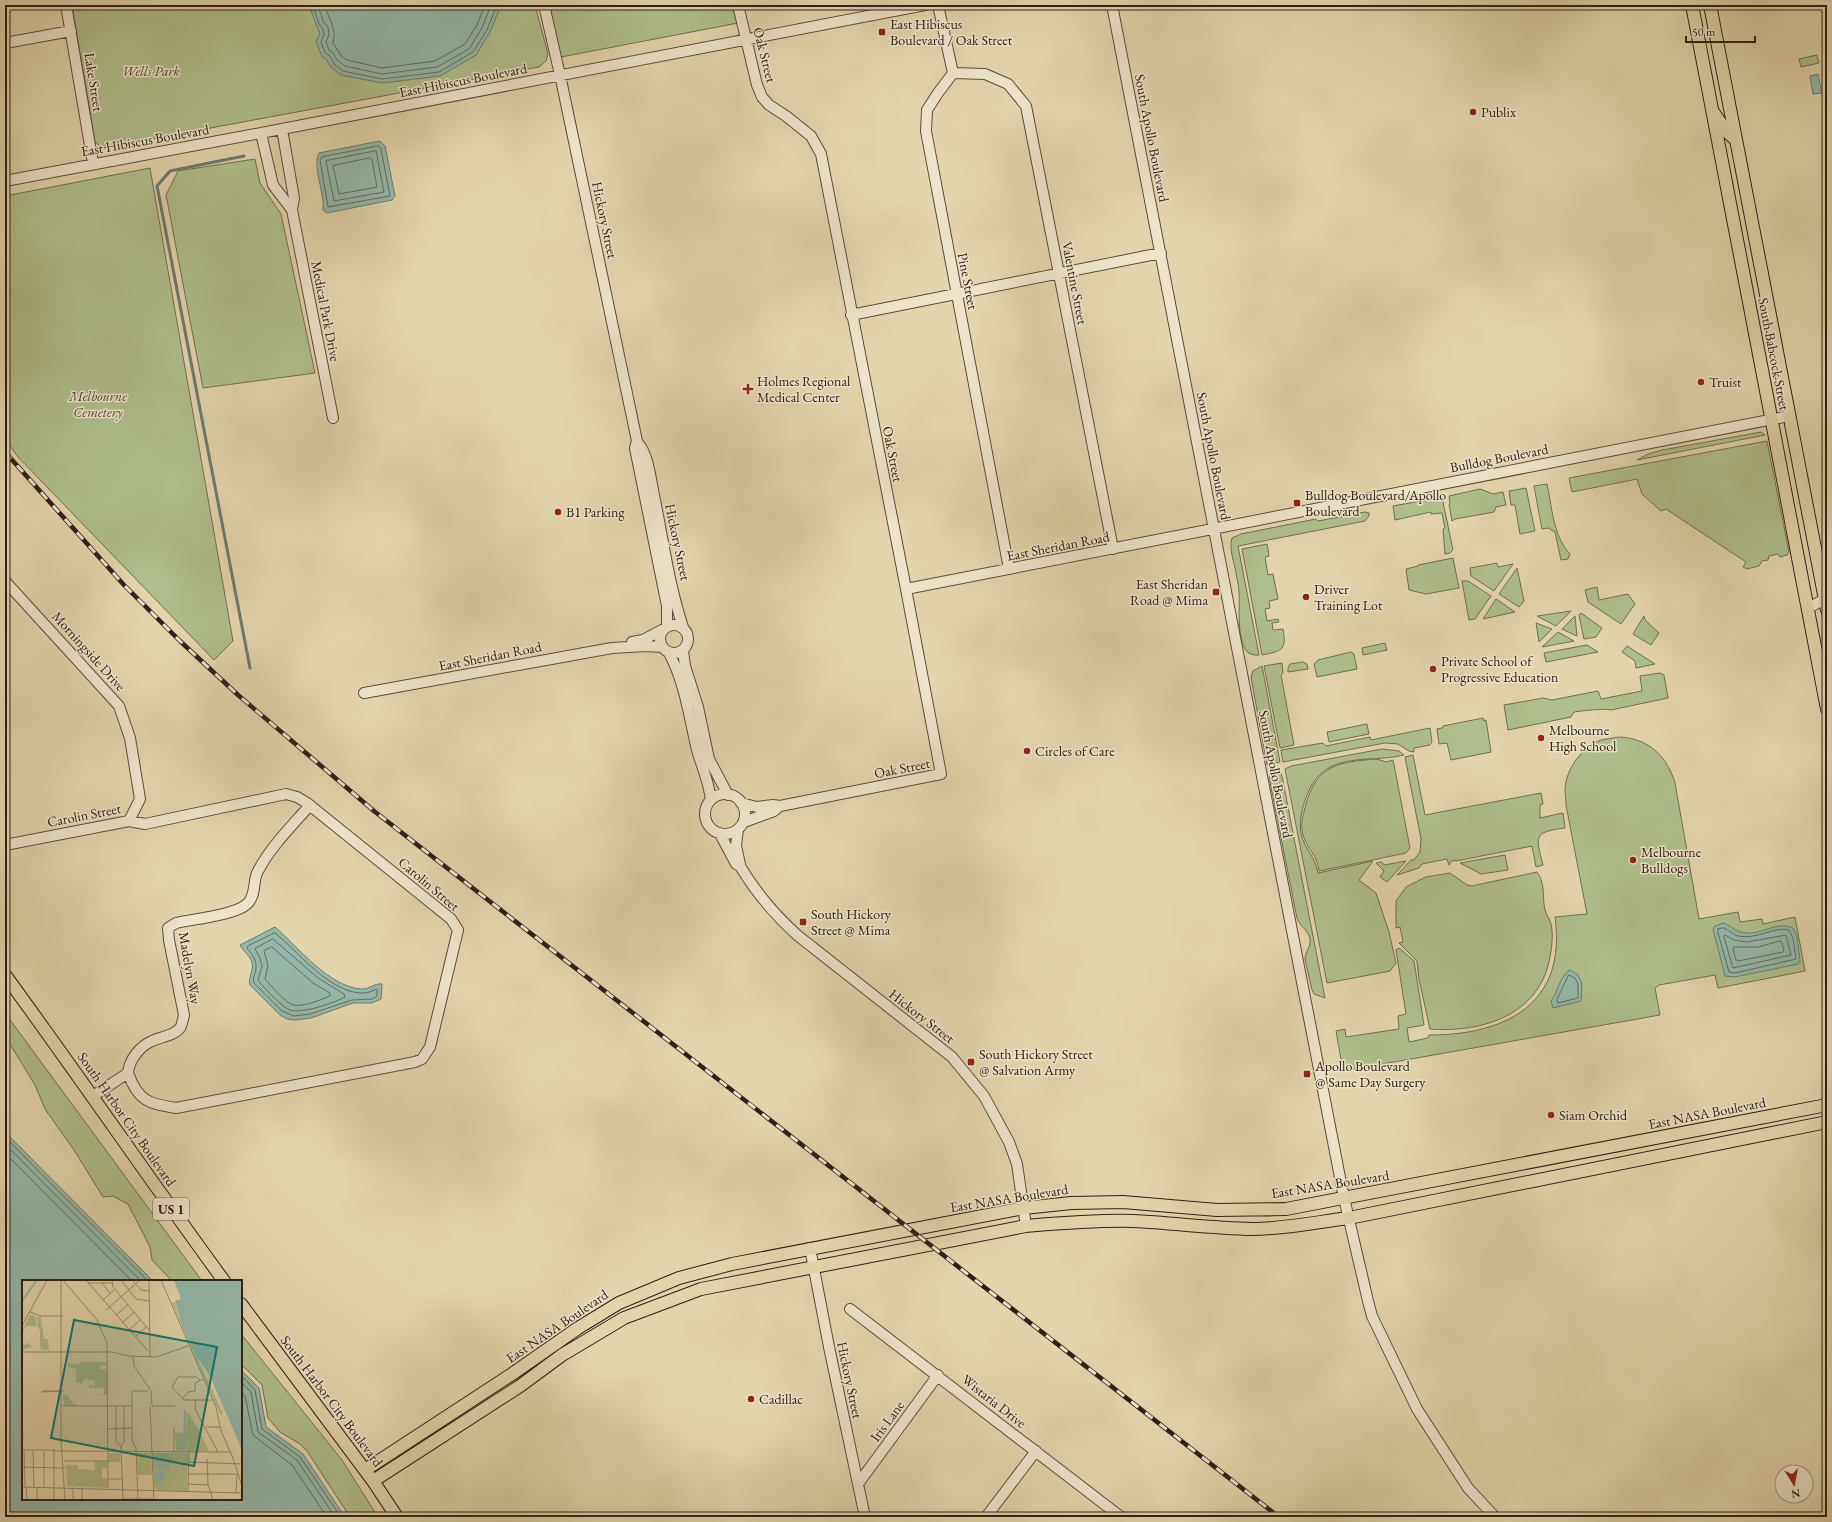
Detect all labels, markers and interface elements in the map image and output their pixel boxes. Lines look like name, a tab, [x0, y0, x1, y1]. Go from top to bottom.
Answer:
place label: East Hibiscus Boulevard / Oak Street	[890, 15, 1013, 49]
scale bar	[1686, 18, 1755, 44]
text: 50 m	[1692, 24, 1716, 40]
street label: Oak Street	[749, 25, 781, 85]
marker: East Hibiscus Boulevard / Oak Street	[877, 27, 887, 37]
street label: Lake Street	[80, 51, 108, 113]
street label: East Hibiscus Boulevard	[398, 59, 529, 101]
park label: Wells Park	[122, 62, 181, 80]
street label: South Apollo Boulevard	[1131, 72, 1173, 204]
place label: Publix	[1481, 103, 1516, 121]
marker: Publix	[1468, 107, 1478, 117]
street label: East Hibiscus Boulevard	[80, 120, 211, 160]
street label: Hickory Street	[588, 180, 622, 261]
street label: Valentine Street	[1058, 240, 1092, 327]
street label: Pine Street	[954, 251, 982, 312]
street label: Medical Park Drive	[307, 259, 345, 363]
street label: South Babcock Street	[1754, 296, 1794, 412]
place label: Holmes Regional Medical Center	[757, 372, 851, 406]
place label: Truist	[1709, 373, 1742, 391]
marker: Truist	[1696, 377, 1706, 387]
marker: Holmes Regional Medical Center	[742, 383, 754, 395]
park label: Melbourne Cemetery	[68, 387, 127, 421]
street label: South Apollo Boulevard	[1193, 390, 1235, 522]
street label: Oak Street	[879, 425, 907, 484]
street label: Bulldog Boulevard	[1448, 439, 1551, 476]
place label: Bulldog Boulevard/Apollo Boulevard	[1305, 486, 1446, 520]
marker: Bulldog Boulevard/Apollo Boulevard	[1292, 498, 1302, 508]
street label: Hickory Street	[661, 502, 695, 583]
place label: B1 Parking	[566, 503, 625, 521]
marker: B1 Parking	[553, 507, 563, 517]
street label: East Sheridan Road	[1005, 527, 1112, 565]
place label: East Sheridan Road @ Mima	[1130, 575, 1209, 609]
place label: Driver Training Lot	[1314, 580, 1383, 614]
marker: East Sheridan Road @ Mima	[1211, 587, 1221, 597]
marker: Driver Training Lot	[1301, 592, 1311, 602]
street label: Morningside Drive	[48, 607, 130, 695]
street label: East Sheridan Road	[437, 637, 544, 675]
place label: Private School of Progressive Education	[1441, 652, 1559, 686]
marker: Private School of Progressive Education	[1428, 664, 1438, 674]
street label: South Apollo Boulevard	[1255, 708, 1297, 840]
place label: Melbourne High School	[1549, 721, 1617, 755]
marker: Melbourne High School	[1536, 733, 1546, 743]
place label: Circles of Care	[1035, 742, 1115, 760]
marker: Circles of Care	[1022, 746, 1032, 756]
street label: Oak Street	[873, 754, 932, 782]
street label: Carolin Street	[46, 799, 123, 831]
place label: Melbourne Bulldogs	[1641, 843, 1702, 877]
street label: Carolin Street	[395, 853, 464, 915]
marker: Melbourne Bulldogs	[1628, 855, 1638, 865]
place label: South Hickory Street @ Mima	[811, 905, 892, 939]
marker: South Hickory Street @ Mima	[798, 917, 808, 927]
street label: Madelyn Way	[175, 930, 205, 1006]
street label: Hickory Street	[886, 985, 959, 1048]
place label: South Hickory Street @ Salvation Army	[979, 1045, 1093, 1079]
street label: South Harbor City Boulevard	[74, 1048, 181, 1190]
marker: South Hickory Street @ Salvation Army	[966, 1057, 976, 1067]
place label: Apollo Boulevard @ Same Day Surgery	[1314, 1057, 1426, 1091]
marker: Apollo Boulevard @ Same Day Surgery	[1302, 1069, 1312, 1079]
street label: East NASA Boulevard	[1647, 1093, 1768, 1133]
place label: Siam Orchid	[1559, 1106, 1628, 1124]
marker: Siam Orchid	[1546, 1110, 1556, 1120]
street label: East NASA Boulevard	[1270, 1166, 1391, 1202]
street label: East NASA Boulevard	[949, 1180, 1070, 1216]
road number: US 1	[153, 1198, 189, 1220]
inset map	[22, 1280, 242, 1500]
street label: East NASA Boulevard	[503, 1285, 612, 1367]
street label: South Harbor City Boulevard	[277, 1332, 388, 1471]
street label: Hickory Street	[833, 1340, 867, 1421]
street label: Wistaria Drive	[958, 1370, 1030, 1432]
place label: Cadillac	[759, 1390, 803, 1408]
marker: Cadillac	[746, 1394, 756, 1404]
street label: Iris Lane	[866, 1396, 908, 1445]
north arrow	[1774, 1464, 1814, 1504]
text: N	[1790, 1486, 1802, 1502]

